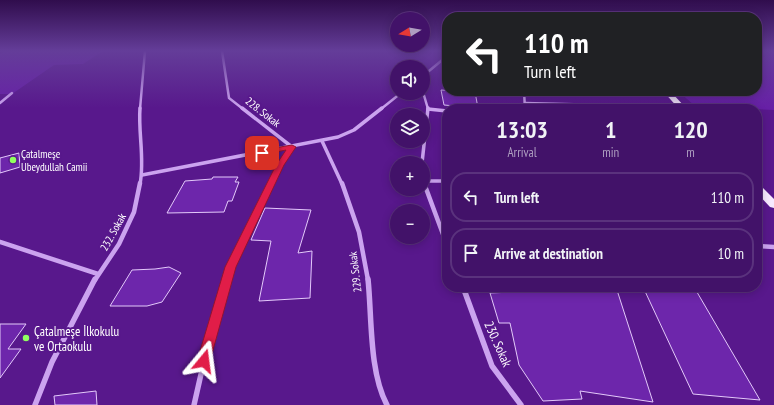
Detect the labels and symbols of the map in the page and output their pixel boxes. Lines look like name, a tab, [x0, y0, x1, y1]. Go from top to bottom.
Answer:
north arrow	[390, 12, 430, 52]
street label: 228. Sokak	[243, 94, 284, 131]
pin	[245, 136, 279, 170]
place label: Çatalmeşe Ubeydullah Camii	[21, 147, 87, 174]
marker: Çatalmeşe Ubeydullah Camii	[8, 155, 18, 165]
street label: 232. Sokak	[97, 210, 129, 253]
street label: 229. Sokak	[345, 250, 364, 293]
street label: 230. Sokak	[480, 319, 516, 369]
place label: Çatalmeşe İlkokulu ve Ortaokulu	[34, 323, 119, 355]
marker: Çatalmeşe İlkokulu ve Ortaokulu	[21, 333, 31, 343]
position arrow	[183, 340, 225, 382]

